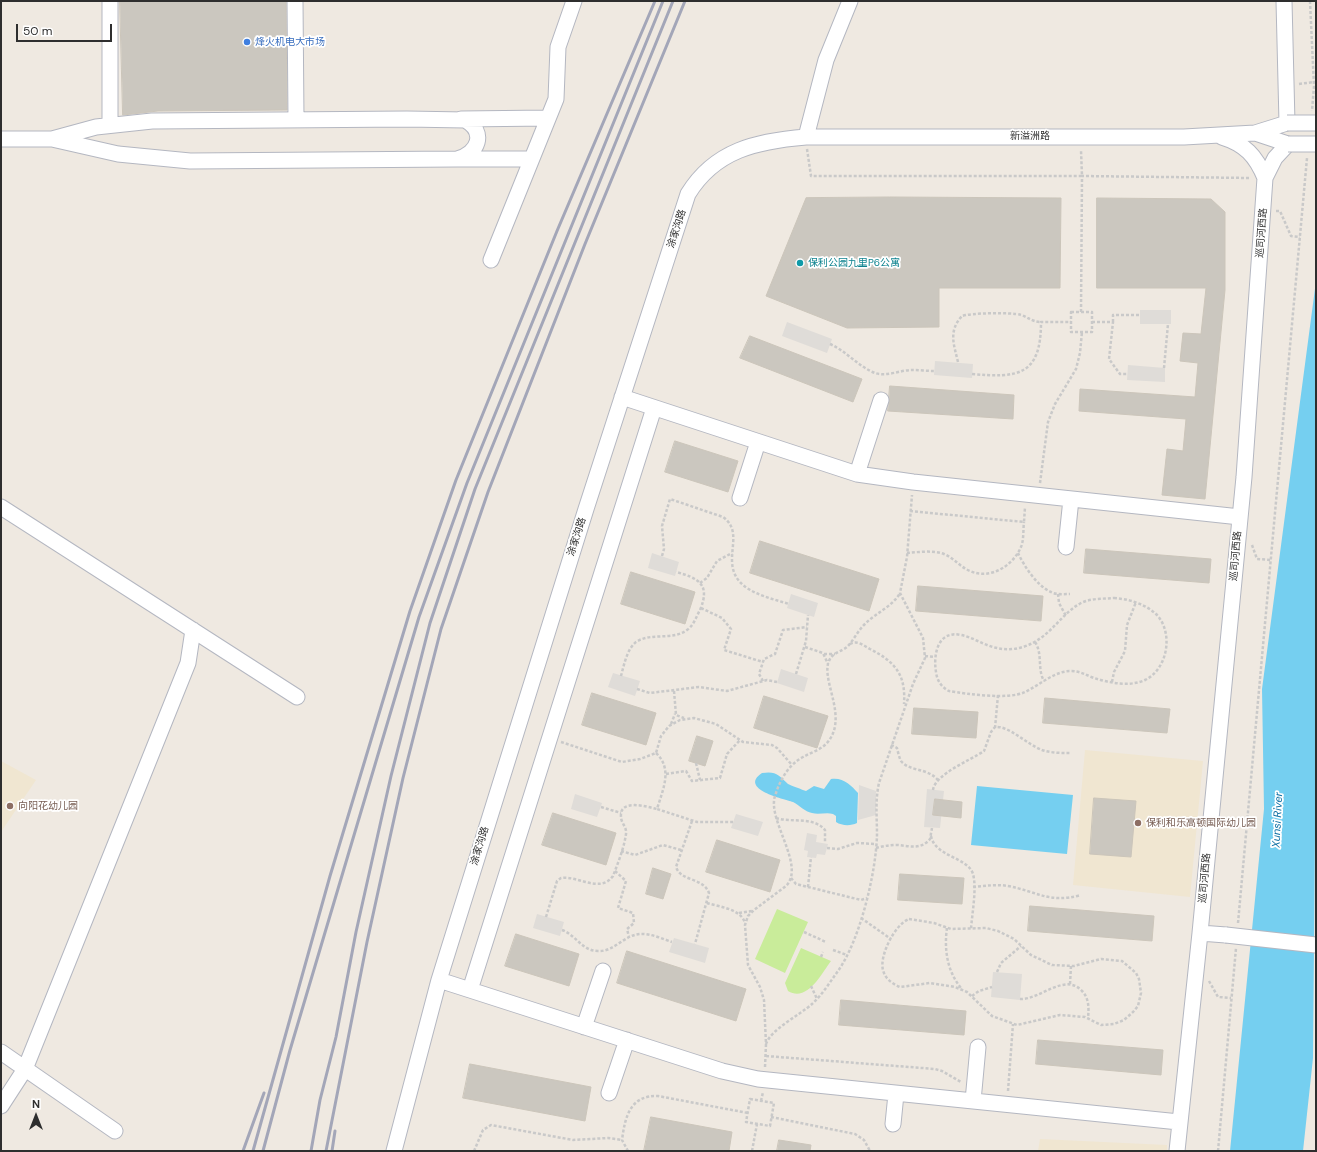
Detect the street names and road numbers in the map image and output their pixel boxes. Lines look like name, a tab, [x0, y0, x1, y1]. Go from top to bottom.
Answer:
street label: 新溢洲路	[1010, 130, 1050, 142]
street label: 涂家沟路	[665, 208, 689, 250]
street label: 巡司河西路	[1254, 208, 1270, 258]
street label: 涂家沟路	[565, 516, 589, 558]
street label: 巡司河西路	[1228, 531, 1244, 581]
street label: 涂家沟路	[468, 825, 492, 867]
street label: 巡司河西路	[1197, 853, 1213, 903]

